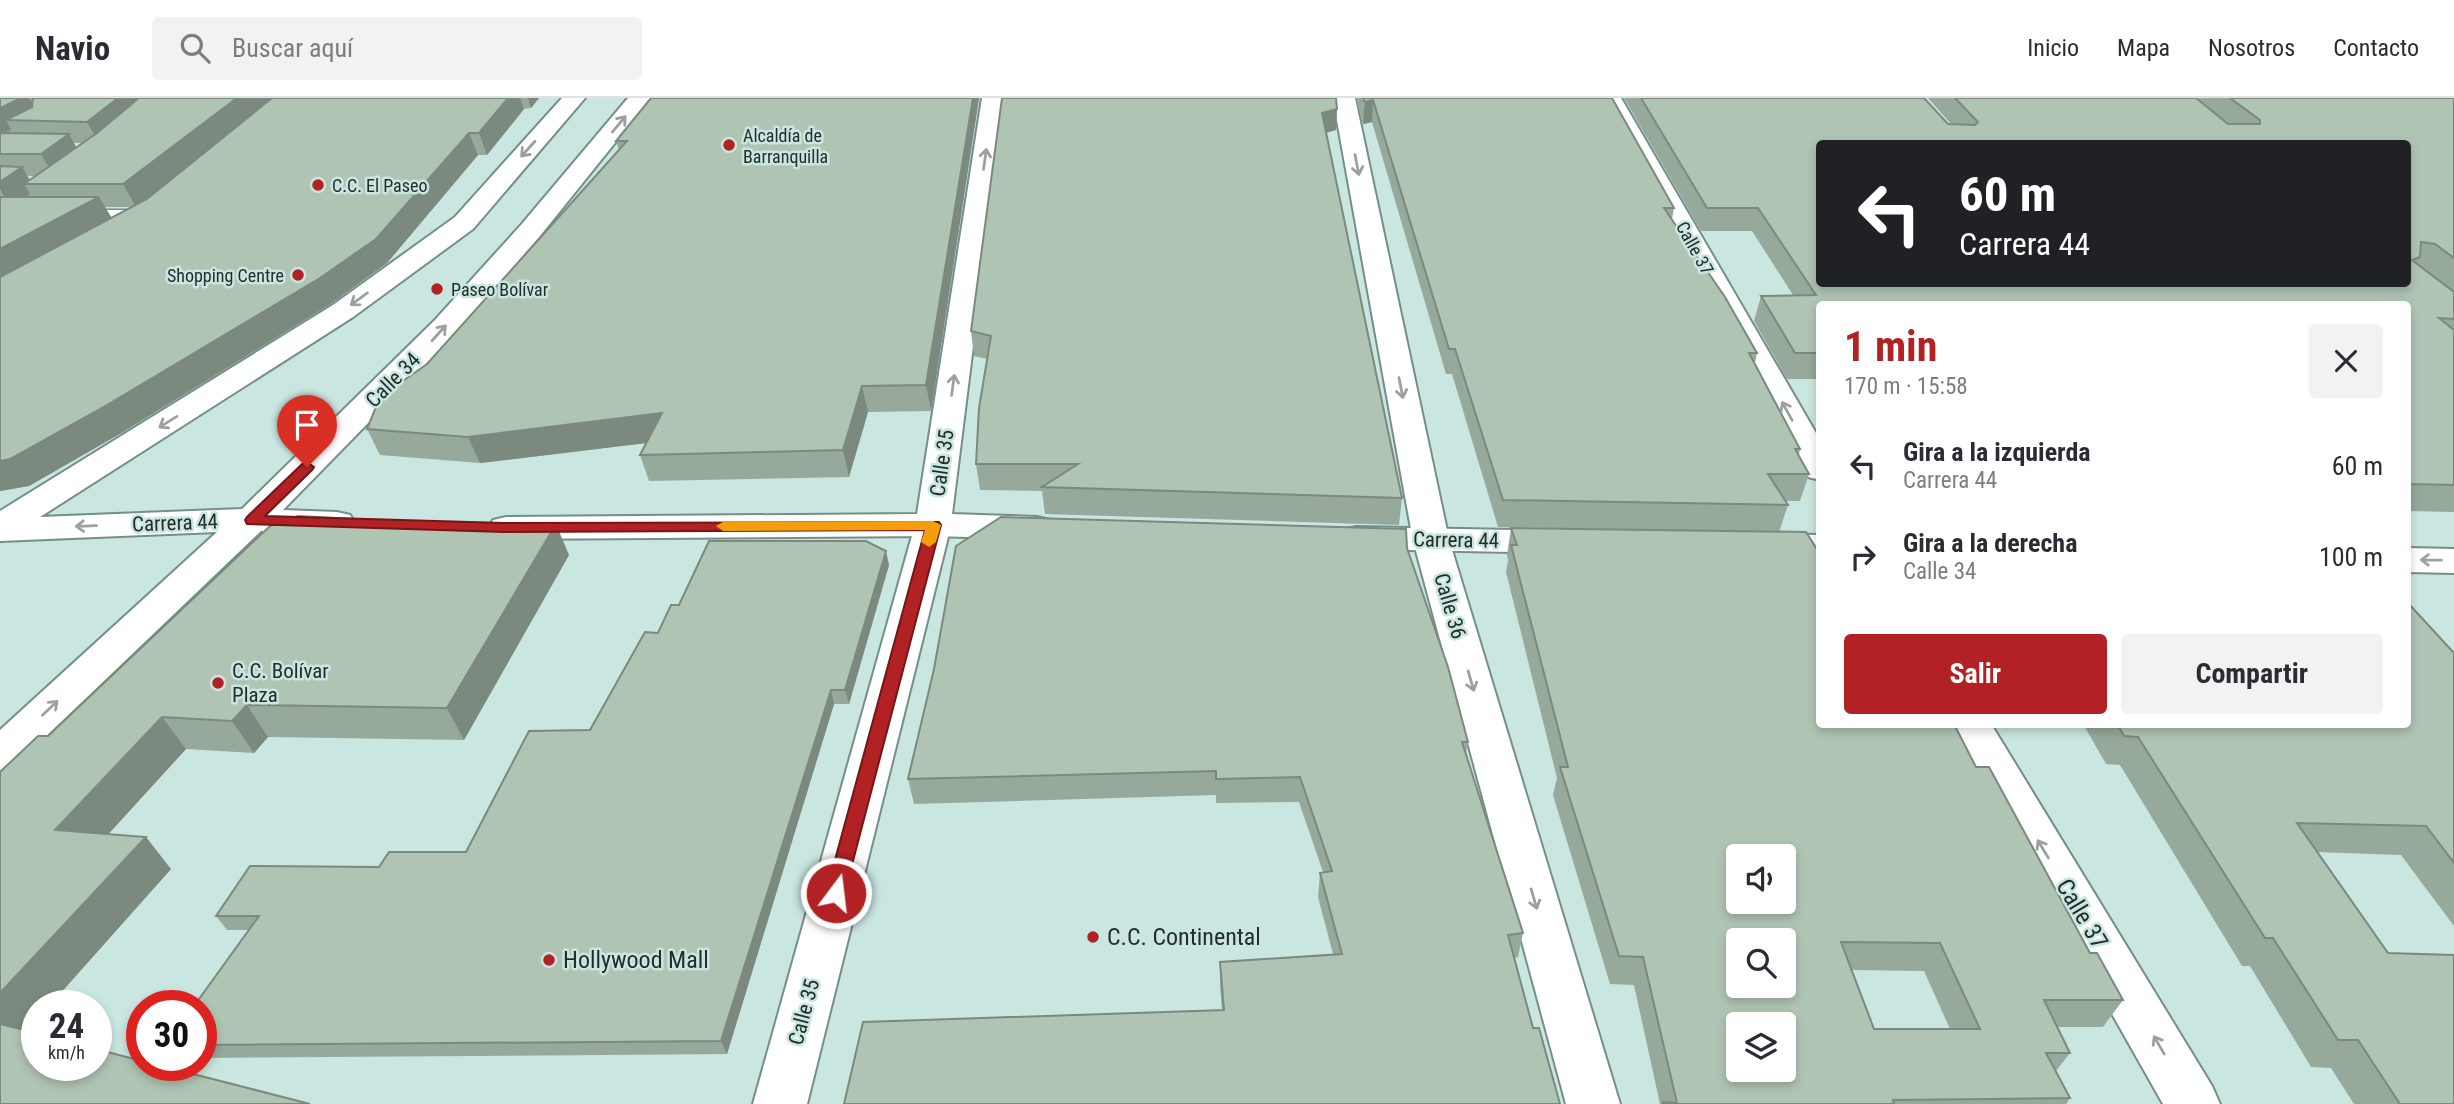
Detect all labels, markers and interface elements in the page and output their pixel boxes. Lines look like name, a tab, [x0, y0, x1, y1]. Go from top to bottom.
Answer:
search box	[152, 17, 642, 80]
text: Navio	[35, 29, 110, 68]
icon: search	[176, 29, 214, 67]
text: Buscar aquí	[232, 33, 353, 63]
text: Inicio	[2027, 34, 2079, 62]
text: Mapa	[2117, 34, 2170, 62]
text: Nosotros	[2208, 34, 2295, 62]
text: Contacto	[2333, 34, 2419, 62]
one-way arrow	[611, 115, 627, 133]
place label: Alcaldía de Barranquilla	[743, 125, 828, 167]
marker: Alcaldía de Barranquilla	[721, 137, 737, 153]
one-way arrow	[520, 140, 536, 158]
one-way arrow	[978, 149, 991, 171]
one-way arrow	[1351, 153, 1365, 176]
text: 60 m	[1959, 166, 2056, 223]
icon: left	[1844, 168, 1935, 259]
place label: C.C. El Paseo	[332, 175, 427, 196]
marker: C.C. El Paseo	[310, 177, 326, 193]
street label: Calle 37	[1672, 218, 1718, 278]
text: Carrera 44	[1959, 225, 2090, 263]
place label: Shopping Centre	[167, 265, 284, 286]
marker: Shopping Centre	[290, 267, 306, 283]
place label: Paseo Bolívar	[451, 279, 549, 300]
marker: Paseo Bolívar	[429, 281, 445, 297]
one-way arrow	[350, 292, 369, 306]
text: 1 min	[1844, 322, 1937, 371]
one-way arrow	[431, 324, 447, 342]
button: close	[2309, 324, 2383, 398]
street label: Calle 34	[361, 348, 425, 412]
text: 170 m · 15:58	[1844, 373, 1968, 400]
one-way arrow	[947, 374, 960, 397]
one-way arrow	[1395, 376, 1408, 399]
pin	[277, 395, 337, 467]
one-way arrow	[1779, 401, 1793, 421]
icon: arrive	[288, 406, 326, 444]
one-way arrow	[158, 415, 178, 429]
street label: Calle 35	[925, 428, 959, 498]
text: Gira a la izquierda	[1903, 437, 2091, 467]
icon: left	[1844, 447, 1882, 485]
text: 60 m	[2332, 451, 2383, 481]
text: Carrera 44	[1903, 467, 1997, 494]
street label: Carrera 44	[132, 510, 218, 536]
one-way arrow	[75, 520, 98, 533]
street label: Carrera 44	[1413, 527, 1499, 553]
text: Gira a la derecha	[1903, 528, 2077, 558]
icon: right	[1844, 538, 1882, 576]
text: 100 m	[2319, 542, 2383, 572]
one-way arrow	[2420, 553, 2443, 567]
text: Calle 34	[1903, 558, 1976, 585]
street label: Calle 36	[1429, 570, 1471, 642]
button: Salir	[1844, 634, 2107, 714]
button: Compartir	[2121, 634, 2383, 714]
place label: C.C. Bolívar Plaza	[232, 659, 329, 707]
one-way arrow	[1466, 669, 1479, 691]
marker: C.C. Bolívar Plaza	[210, 675, 226, 691]
one-way arrow	[41, 700, 58, 717]
one-way arrow	[2036, 839, 2049, 860]
map controls	[1726, 844, 1796, 1082]
button: sound	[1726, 844, 1796, 914]
position arrow	[799, 856, 873, 930]
street label: Calle 37	[2050, 874, 2114, 954]
one-way arrow	[1529, 888, 1542, 910]
place label: C.C. Continental	[1107, 923, 1261, 951]
button: search	[1726, 928, 1796, 998]
marker: C.C. Continental	[1085, 929, 1101, 945]
place label: Hollywood Mall	[563, 946, 709, 974]
marker: Hollywood Mall	[541, 952, 557, 968]
street label: Calle 35	[784, 977, 824, 1047]
speed limit sign: 30	[126, 990, 217, 1081]
text: 24	[49, 1006, 84, 1047]
button: layers	[1726, 1012, 1796, 1082]
one-way arrow	[2152, 1035, 2165, 1056]
text: km/h	[48, 1042, 85, 1063]

